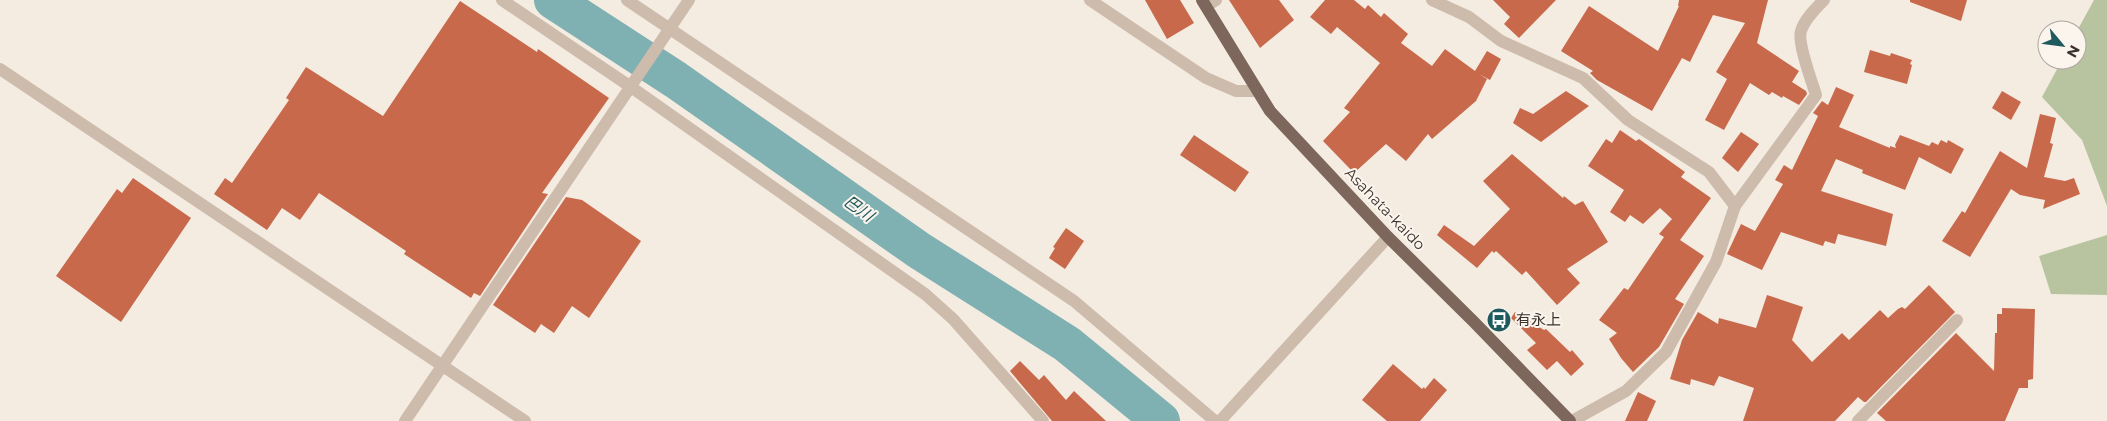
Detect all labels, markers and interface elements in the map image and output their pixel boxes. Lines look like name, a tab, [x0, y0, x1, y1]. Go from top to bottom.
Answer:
north arrow	[2037, 20, 2087, 70]
text: N	[2063, 42, 2084, 61]
street label: Asahata-kaido	[1341, 163, 1430, 254]
water label: 巴川	[840, 191, 879, 227]
bus stop icon: 有永上	[1486, 307, 1512, 333]
place label: 有永上	[1516, 310, 1561, 329]

